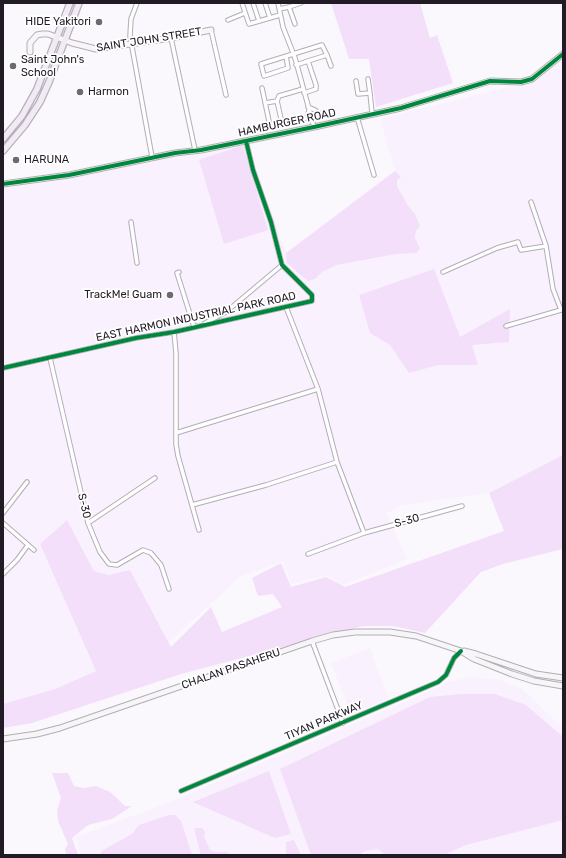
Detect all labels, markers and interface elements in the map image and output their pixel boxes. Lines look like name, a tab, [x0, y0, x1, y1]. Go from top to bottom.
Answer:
place label: HIDE Yakitori	[25, 15, 91, 29]
marker: HIDE Yakitori	[94, 17, 104, 27]
street label: SAINT JOHN STREET	[95, 25, 203, 55]
place label: Saint John's School	[21, 53, 84, 79]
marker: Saint John's School	[8, 61, 18, 71]
place label: Harmon	[88, 85, 129, 99]
marker: Harmon	[75, 87, 85, 97]
street label: HAMBURGER ROAD	[237, 106, 337, 140]
place label: HARUNA	[24, 153, 69, 167]
marker: HARUNA	[11, 155, 21, 165]
place label: TrackMe! Guam	[84, 288, 162, 302]
street label: EAST HARMON INDUSTRIAL PARK ROAD	[95, 289, 297, 345]
marker: TrackMe! Guam	[165, 290, 175, 300]
street label: S-30	[75, 492, 93, 520]
street label: S-30	[393, 511, 421, 531]
street label: CHALAN PASAHERU	[180, 646, 282, 692]
street label: TIYAN PARKWAY	[283, 699, 365, 743]

